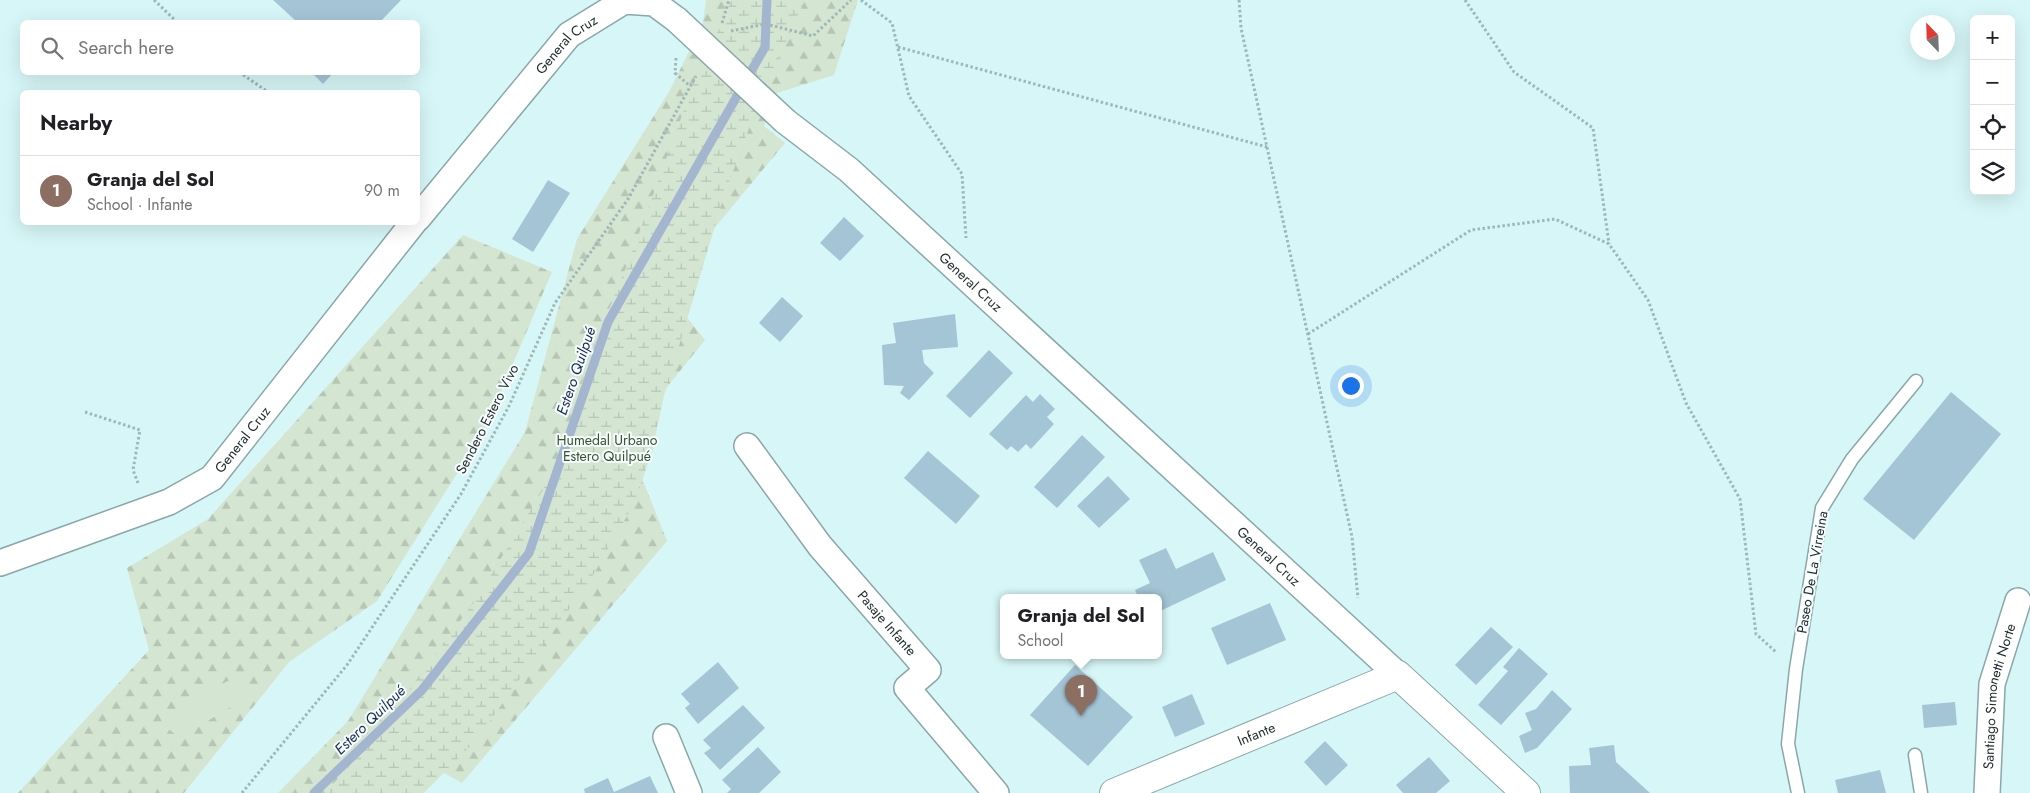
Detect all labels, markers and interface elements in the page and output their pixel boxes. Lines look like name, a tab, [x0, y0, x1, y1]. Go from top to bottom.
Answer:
street label: General Cruz	[531, 10, 602, 79]
north arrow	[1910, 15, 1955, 60]
map controls	[1970, 15, 2015, 195]
button: +	[1970, 15, 2015, 60]
search box	[20, 20, 420, 75]
icon: search	[38, 34, 66, 62]
text: Search here	[78, 34, 174, 61]
button: −	[1970, 60, 2015, 105]
button: locate	[1970, 105, 2015, 150]
text: Nearby	[40, 108, 112, 138]
button: layers	[1970, 150, 2015, 195]
text: Granja del Sol	[87, 166, 214, 193]
text: 1	[52, 179, 60, 202]
text: 90 m	[364, 179, 400, 202]
text: School · Infante	[87, 193, 192, 216]
street label: General Cruz	[935, 248, 1007, 317]
water label: Estero Quilpué	[551, 324, 602, 418]
street label: Sendero Estero Vivo	[451, 360, 523, 477]
your location	[1338, 373, 1364, 399]
street label: General Cruz	[210, 401, 275, 477]
park label: Humedal Urbano Estero Quilpué	[557, 430, 658, 466]
street label: Paseo De La Virreina	[1791, 509, 1833, 635]
street label: General Cruz	[1233, 522, 1305, 591]
street label: Pasaje Infante	[853, 586, 921, 660]
popup	[1000, 594, 1162, 659]
text: Granja del Sol	[1017, 602, 1145, 629]
street label: Santiago Simonetti Norte	[1978, 621, 2020, 770]
text: School	[1017, 629, 1063, 652]
pin: 1	[1065, 675, 1097, 716]
water label: Estero Quilpué	[329, 680, 411, 760]
street label: Infante	[1234, 717, 1278, 751]

